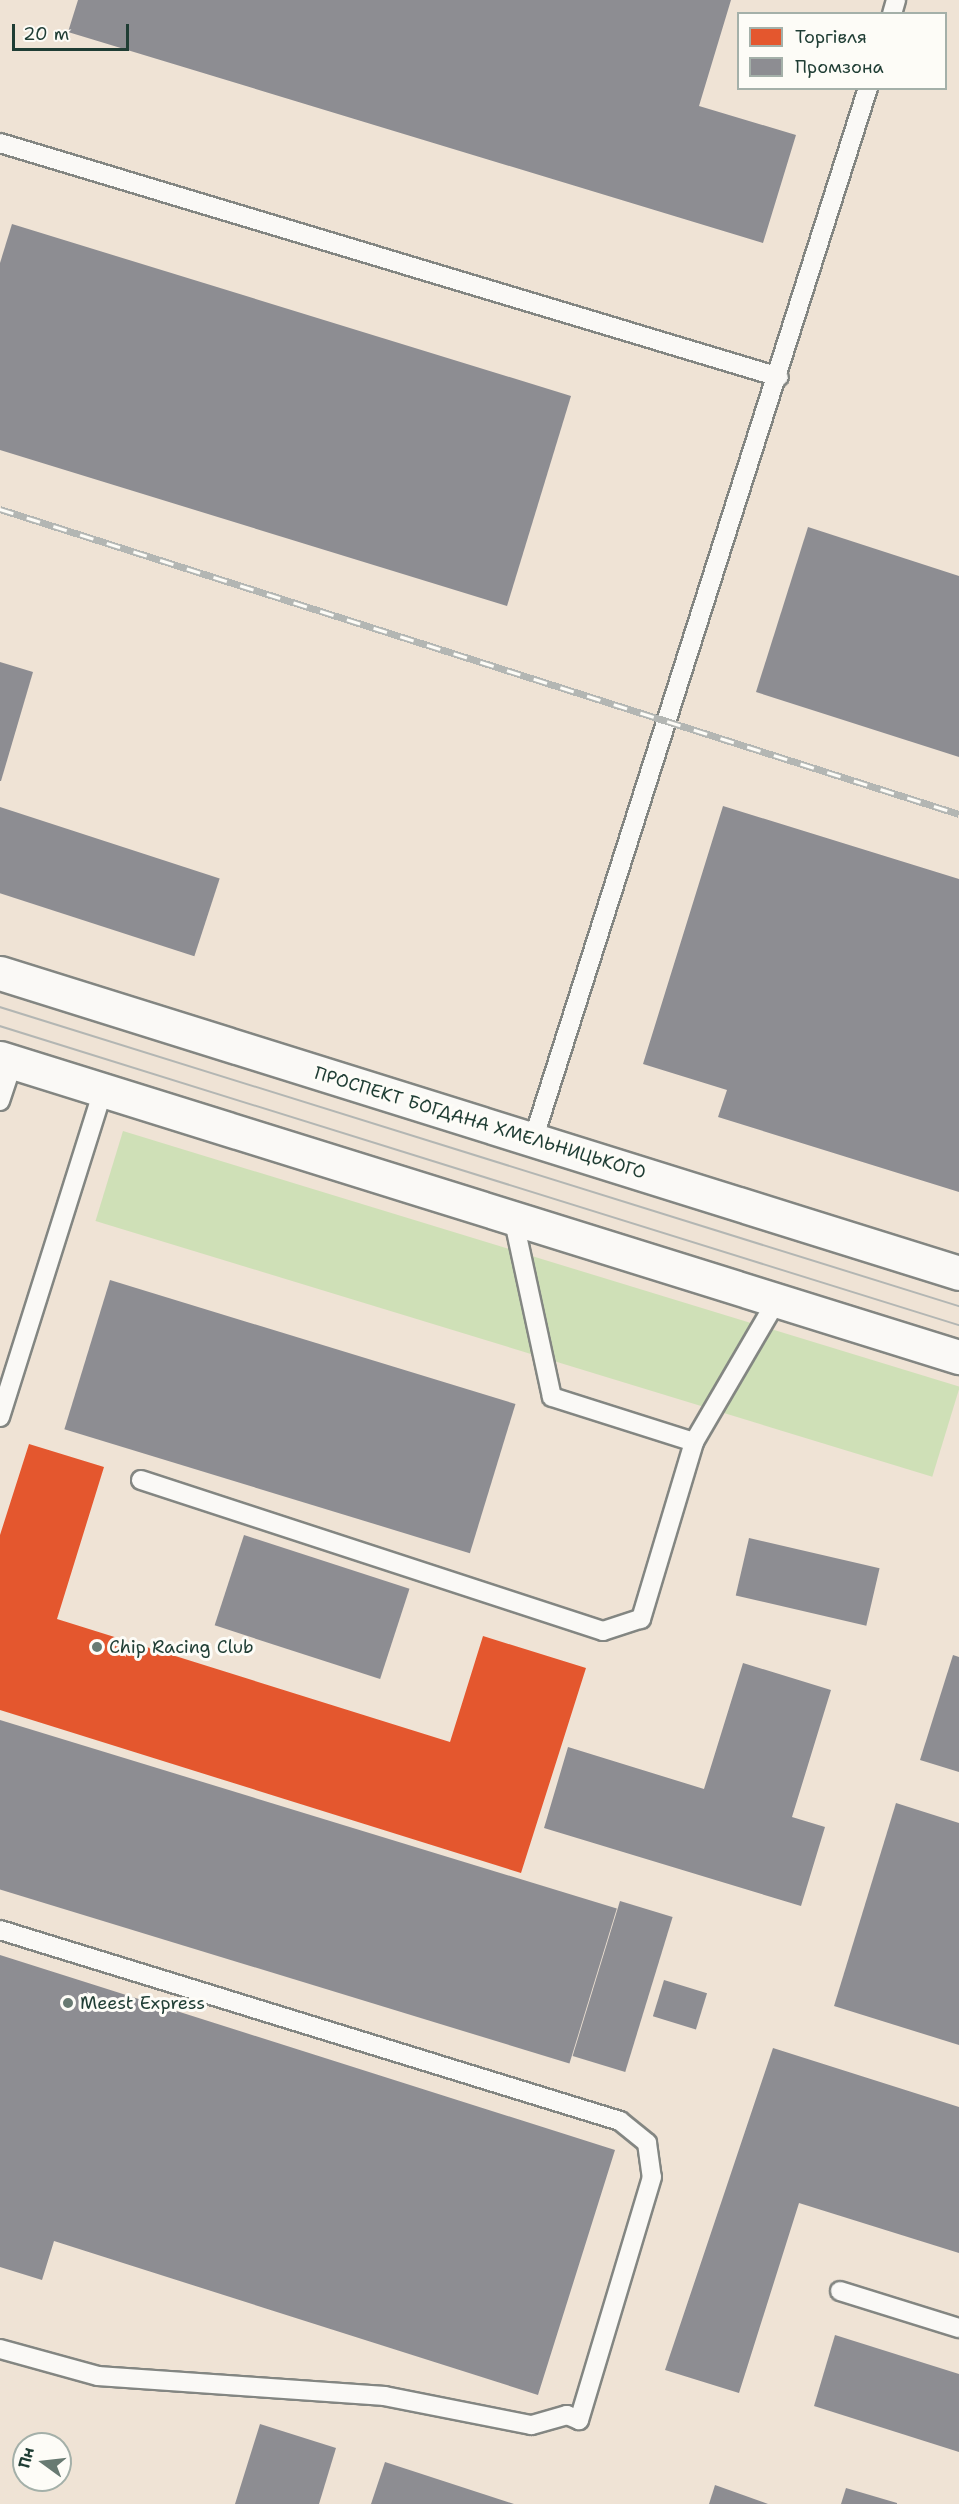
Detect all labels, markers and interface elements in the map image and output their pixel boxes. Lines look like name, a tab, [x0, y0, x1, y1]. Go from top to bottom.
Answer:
scale bar	[15, 12, 132, 50]
legend	[737, 12, 947, 90]
text: 20 m	[23, 22, 69, 46]
text: Торгівля	[795, 25, 867, 49]
text: Промзона	[795, 55, 884, 79]
street label: ПРОСПЕКТ БОГДАНА ХМЕЛЬНИЦЬКОГО	[312, 1062, 648, 1184]
place label: Chip Racing Club	[109, 1636, 254, 1658]
marker: Chip Racing Club	[90, 1640, 104, 1654]
place label: Meest Express	[80, 1992, 205, 2014]
marker: Meest Express	[61, 1996, 75, 2010]
north arrow	[12, 2432, 72, 2492]
text: Пн	[13, 2445, 39, 2471]

